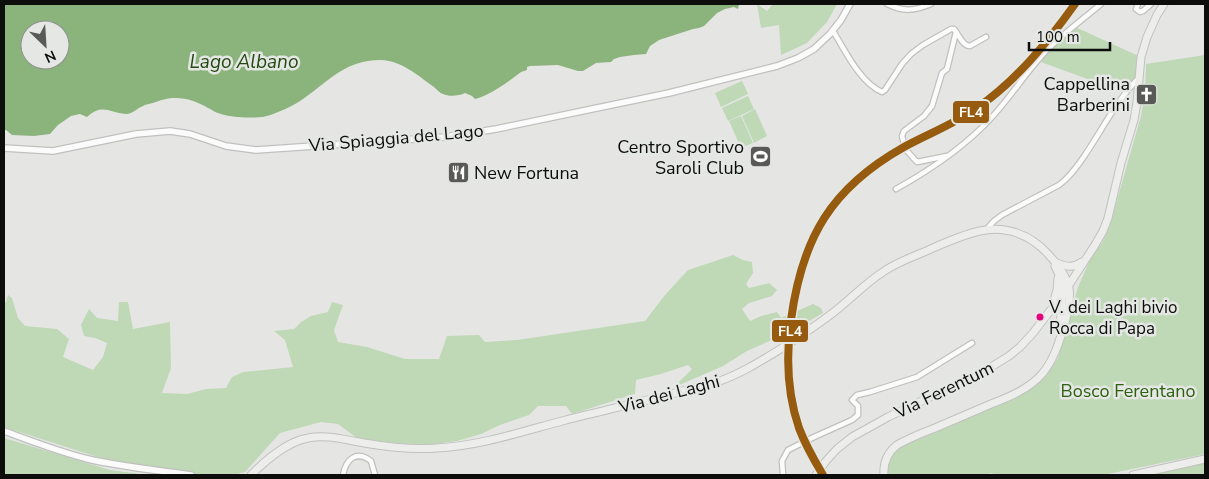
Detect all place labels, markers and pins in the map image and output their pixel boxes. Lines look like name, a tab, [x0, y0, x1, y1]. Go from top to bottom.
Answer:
place label: Cappellina Barberini	[1043, 72, 1130, 117]
church icon: Cappellina Barberini	[1134, 82, 1158, 106]
place label: Centro Sportivo Saroli Club	[617, 135, 744, 180]
sports icon: Centro Sportivo Saroli Club	[748, 145, 772, 169]
restaurant icon: New Fortuna	[446, 161, 470, 185]
place label: New Fortuna	[474, 161, 579, 185]
place label: V. dei Laghi bivio Rocca di Papa	[1048, 296, 1178, 340]
marker: V. dei Laghi bivio Rocca di Papa	[1035, 312, 1045, 322]

